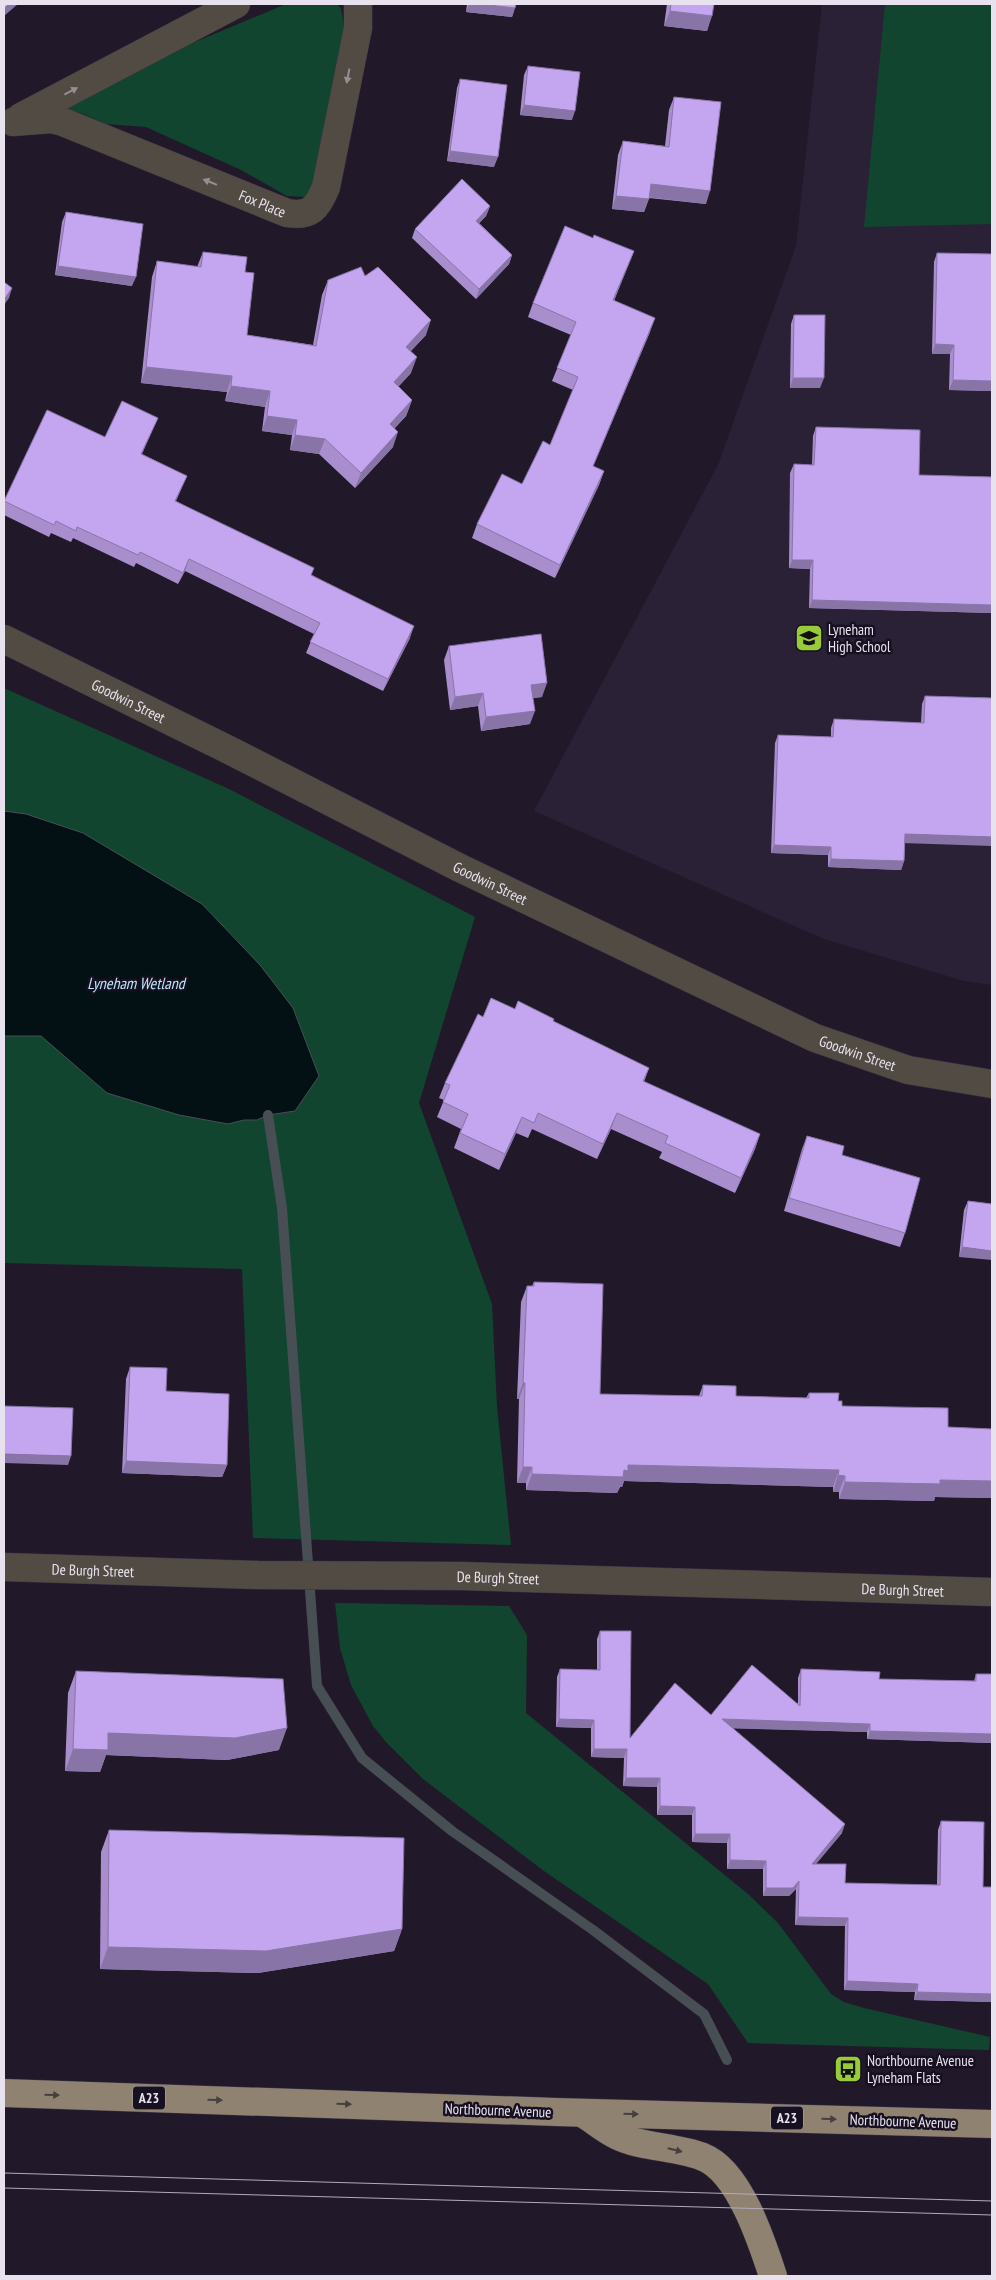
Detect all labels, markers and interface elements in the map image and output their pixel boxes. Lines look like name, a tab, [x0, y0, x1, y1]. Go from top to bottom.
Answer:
one-way arrow	[344, 69, 352, 85]
one-way arrow	[64, 87, 79, 95]
one-way arrow	[202, 178, 217, 185]
street label: Fox Place	[236, 185, 289, 221]
place label: Lyneham High School	[828, 620, 891, 656]
school or university icon: Lyneham High School	[794, 623, 824, 653]
street label: Goodwin Street	[89, 674, 169, 727]
street label: Goodwin Street	[450, 857, 531, 908]
water label: Lyneham Wetland	[87, 973, 187, 993]
street label: Goodwin Street	[817, 1031, 899, 1075]
street label: De Burgh Street	[51, 1559, 134, 1581]
street label: De Burgh Street	[457, 1566, 539, 1588]
street label: De Burgh Street	[861, 1579, 944, 1600]
place label: Northbourne Avenue Lyneham Flats	[867, 2051, 974, 2087]
bus stop icon: Northbourne Avenue Lyneham Flats	[833, 2054, 863, 2084]
road number: A23	[133, 2086, 165, 2110]
one-way arrow	[45, 2091, 61, 2099]
one-way arrow	[207, 2096, 223, 2104]
street label: Northbourne Avenue	[444, 2099, 552, 2121]
one-way arrow	[336, 2100, 352, 2108]
road number: A23	[771, 2106, 803, 2130]
one-way arrow	[623, 2110, 639, 2118]
street label: Northbourne Avenue	[849, 2110, 957, 2132]
one-way arrow	[821, 2115, 837, 2123]
one-way arrow	[667, 2146, 682, 2154]

